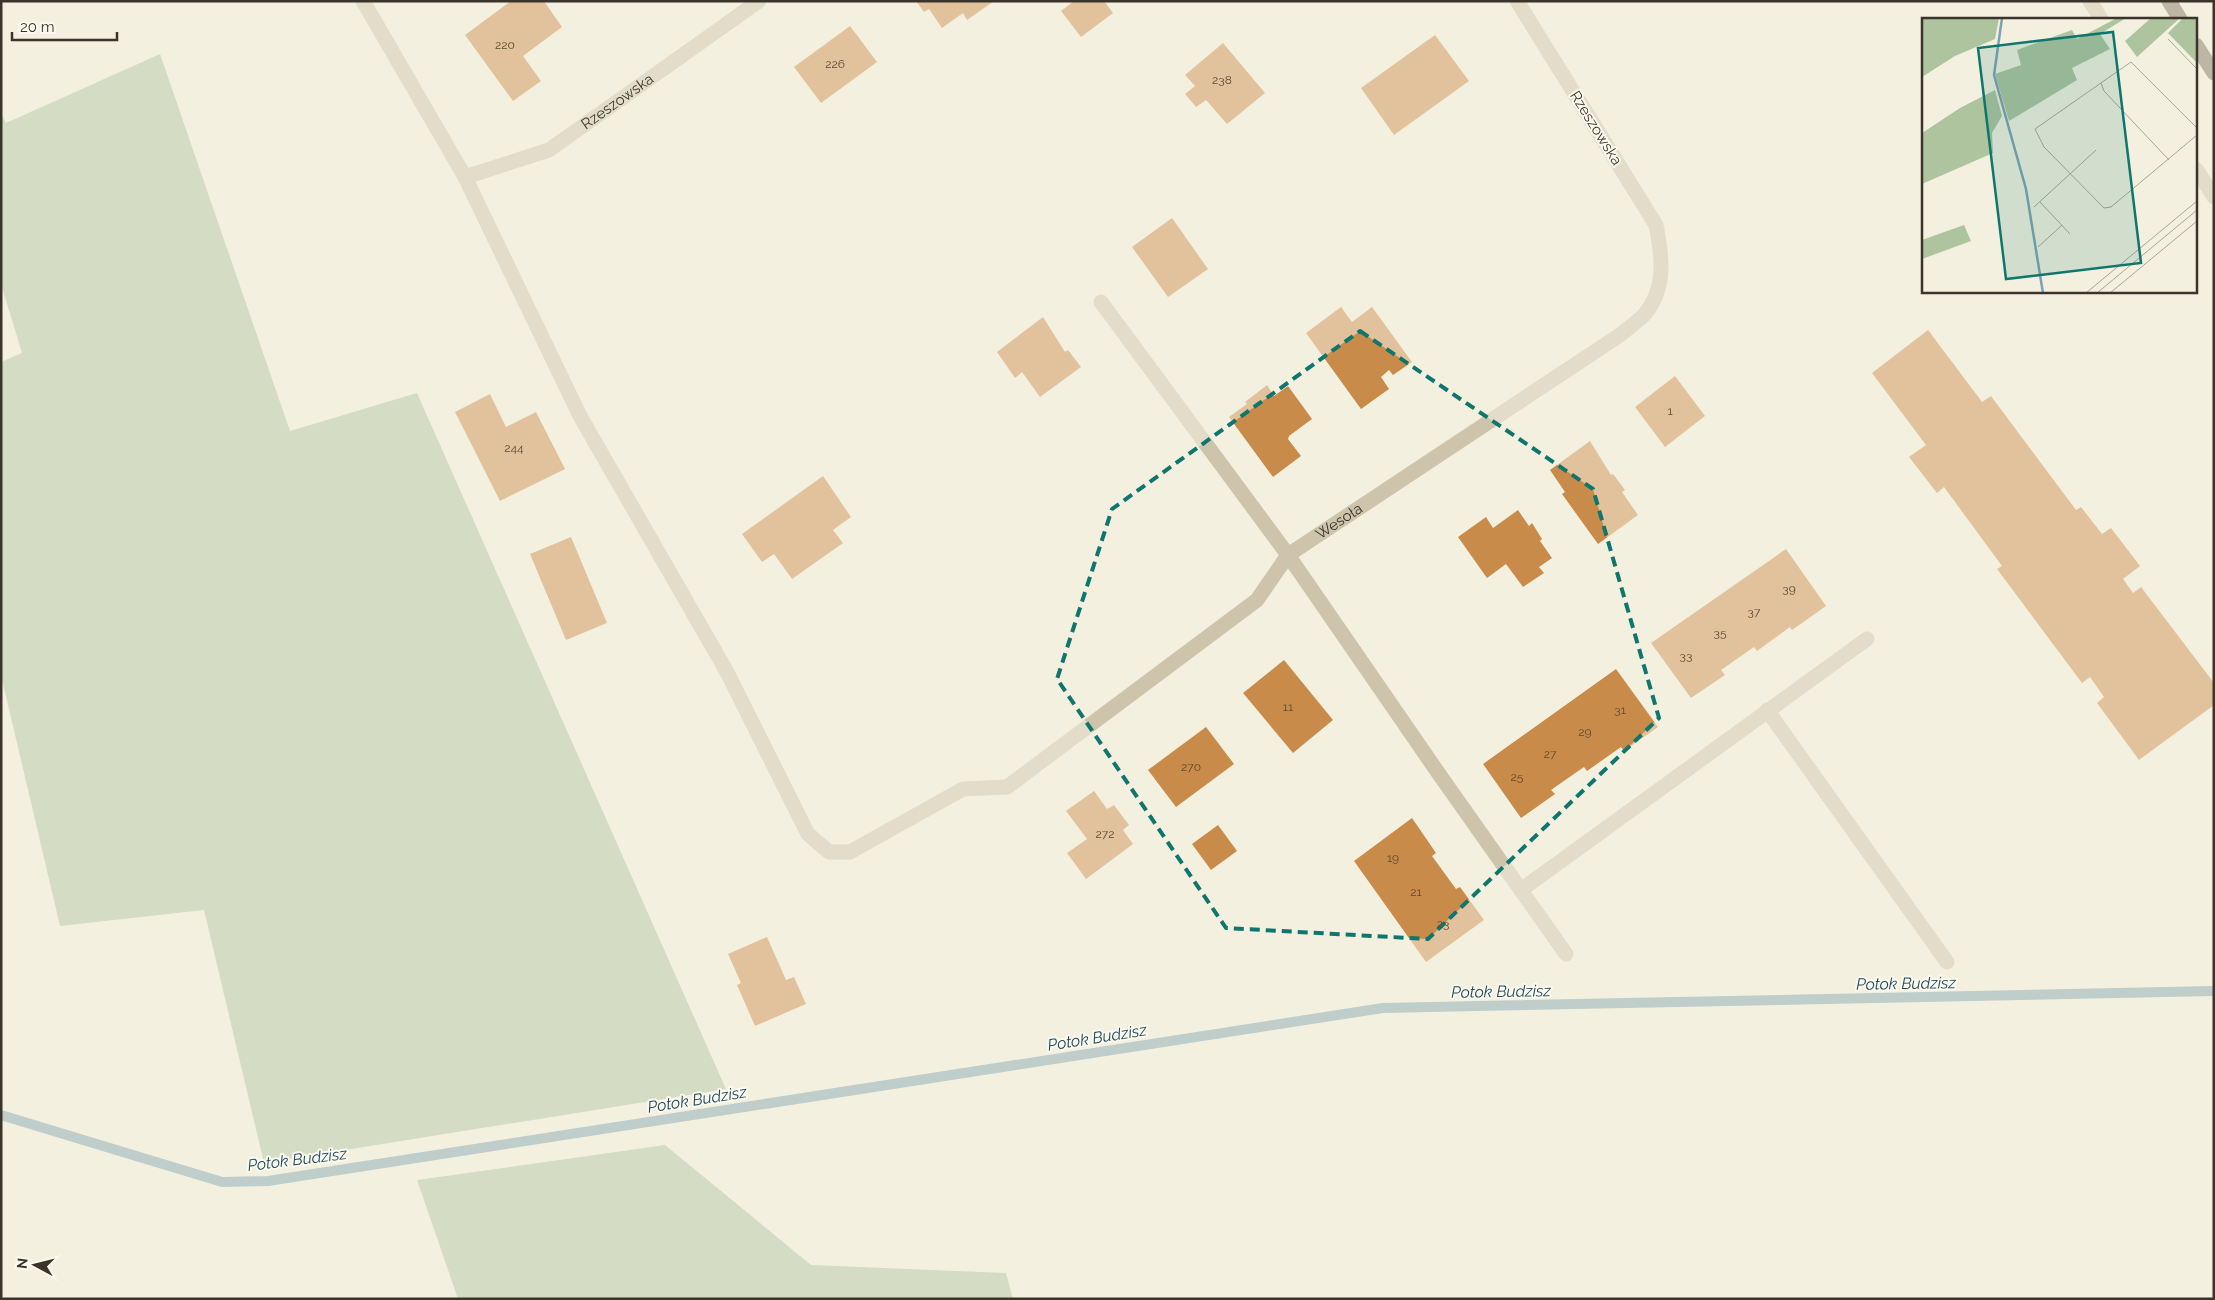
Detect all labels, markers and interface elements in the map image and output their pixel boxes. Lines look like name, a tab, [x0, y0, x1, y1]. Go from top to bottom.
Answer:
scale bar	[12, 10, 118, 42]
text: 20 m	[20, 18, 55, 36]
inset map	[1922, 18, 2198, 292]
house number: 220	[495, 38, 515, 52]
house number: 226	[825, 57, 845, 71]
street label: Rzeszowska	[578, 70, 657, 133]
house number: 238	[1212, 73, 1232, 87]
street label: Rzeszowska	[1566, 88, 1626, 168]
house number: 1	[1667, 404, 1673, 418]
house number: 244	[504, 441, 524, 455]
street label: Wesoła	[1312, 499, 1366, 543]
house number: 39	[1782, 582, 1796, 596]
house number: 37	[1748, 605, 1761, 619]
house number: 35	[1714, 626, 1727, 640]
house number: 33	[1680, 649, 1692, 663]
house number: 11	[1283, 700, 1293, 714]
house number: 31	[1614, 703, 1626, 717]
house number: 29	[1578, 725, 1592, 739]
house number: 27	[1544, 747, 1557, 761]
house number: 270	[1181, 760, 1201, 774]
house number: 25	[1511, 770, 1524, 784]
house number: 272	[1096, 827, 1114, 841]
house number: 19	[1387, 851, 1399, 865]
house number: 21	[1410, 885, 1422, 899]
house number: 23	[1437, 917, 1449, 931]
water label: Potok Budzisz	[1856, 973, 1957, 994]
water label: Potok Budzisz	[1451, 981, 1552, 1002]
water label: Potok Budzisz	[1046, 1020, 1148, 1055]
water label: Potok Budzisz	[646, 1082, 748, 1117]
water label: Potok Budzisz	[246, 1144, 348, 1175]
north arrow	[10, 1240, 60, 1290]
text: N	[14, 1257, 31, 1270]

